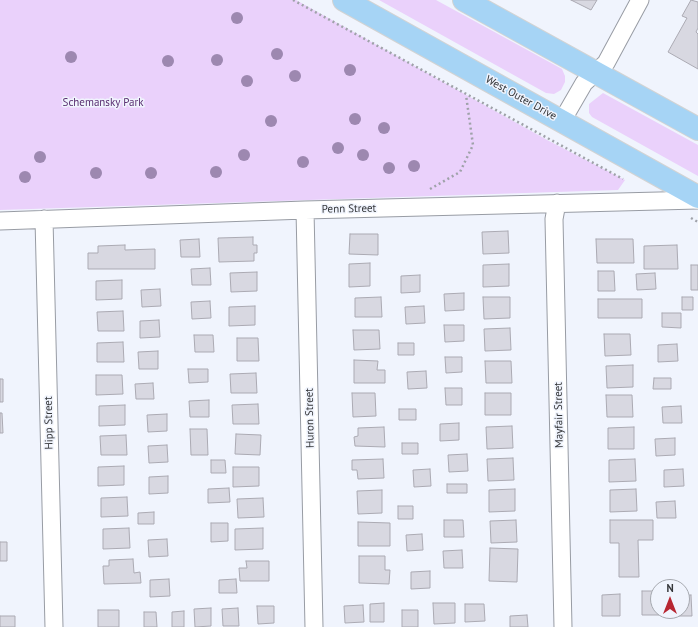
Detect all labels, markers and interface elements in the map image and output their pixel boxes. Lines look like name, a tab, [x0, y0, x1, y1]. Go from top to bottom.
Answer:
street label: West Outer Drive	[483, 73, 559, 123]
park label: Schemansky Park	[63, 96, 143, 110]
street label: Penn Street	[322, 202, 376, 216]
street label: Mayfair Street	[552, 382, 566, 448]
street label: Huron Street	[303, 388, 317, 448]
street label: Hipp Street	[42, 396, 56, 450]
north arrow	[650, 579, 690, 619]
text: N	[666, 581, 674, 595]

